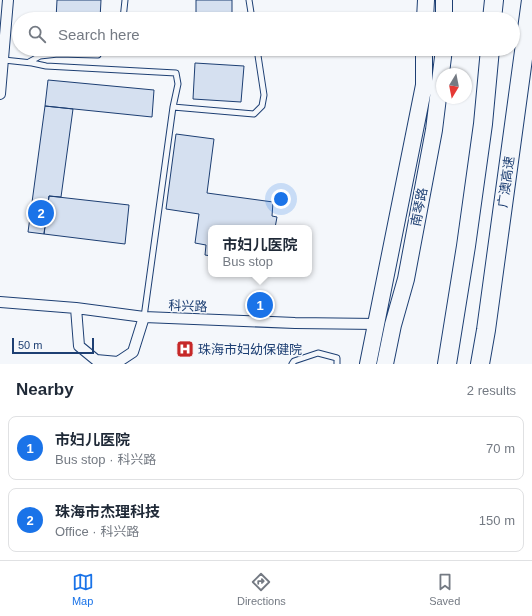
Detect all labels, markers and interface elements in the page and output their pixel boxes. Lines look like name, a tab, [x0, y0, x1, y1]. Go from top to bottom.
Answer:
search box	[12, 12, 520, 56]
icon: search	[26, 23, 48, 45]
text: Search here	[58, 26, 140, 43]
north arrow	[436, 68, 472, 104]
street label: 广澳高速	[495, 155, 517, 209]
street label: 南琴路	[408, 186, 430, 228]
your location	[271, 189, 291, 209]
pin: 2	[28, 198, 54, 228]
popup	[208, 225, 312, 277]
text: 市妇儿医院	[222, 236, 298, 253]
text: Bus stop	[222, 254, 273, 269]
pin: 1	[247, 290, 273, 320]
street label: 科兴路	[168, 298, 208, 314]
scale bar	[12, 336, 94, 355]
text: 50 m	[18, 339, 42, 351]
hospital icon: 珠海市妇幼保健院	[175, 339, 195, 359]
place label: 珠海市妇幼保健院	[198, 342, 302, 357]
text: Nearby	[16, 380, 74, 399]
text: 2 results	[467, 383, 516, 398]
text: 市妇儿医院	[55, 431, 130, 448]
text: 1	[26, 441, 34, 456]
text: 70 m	[486, 441, 515, 456]
text: Bus stop · 科兴路	[55, 452, 156, 467]
text: 珠海市杰理科技	[55, 503, 160, 520]
text: 2	[26, 513, 34, 528]
text: 150 m	[479, 513, 515, 528]
text: Office · 科兴路	[55, 524, 139, 539]
tab: Map	[72, 571, 94, 607]
tab: Directions	[237, 571, 286, 607]
tab: Saved	[429, 571, 460, 607]

